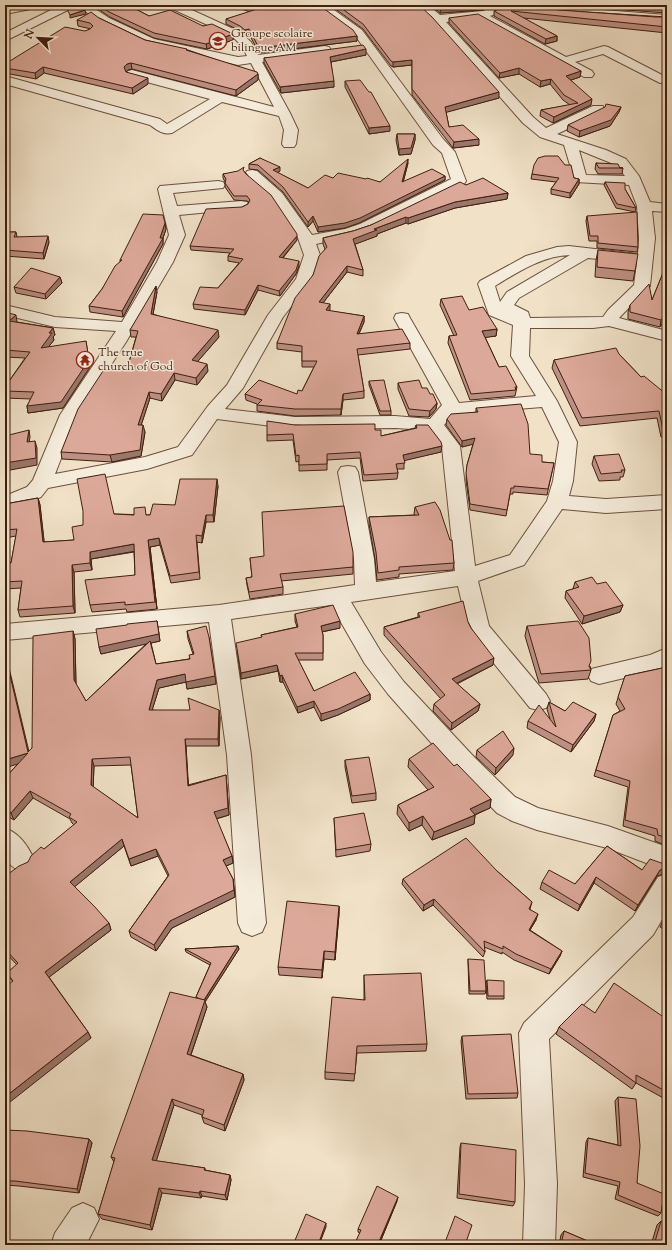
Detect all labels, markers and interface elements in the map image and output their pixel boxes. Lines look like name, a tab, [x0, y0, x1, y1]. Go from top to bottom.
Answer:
north arrow	[18, 18, 58, 58]
place label: Groupe scolaire bilingue AM	[231, 25, 313, 57]
text: N	[20, 27, 39, 43]
school or university icon: Groupe scolaire bilingue AM	[208, 31, 228, 51]
place label: The true church of God	[98, 344, 173, 376]
temple icon: The true church of God	[75, 350, 95, 370]

